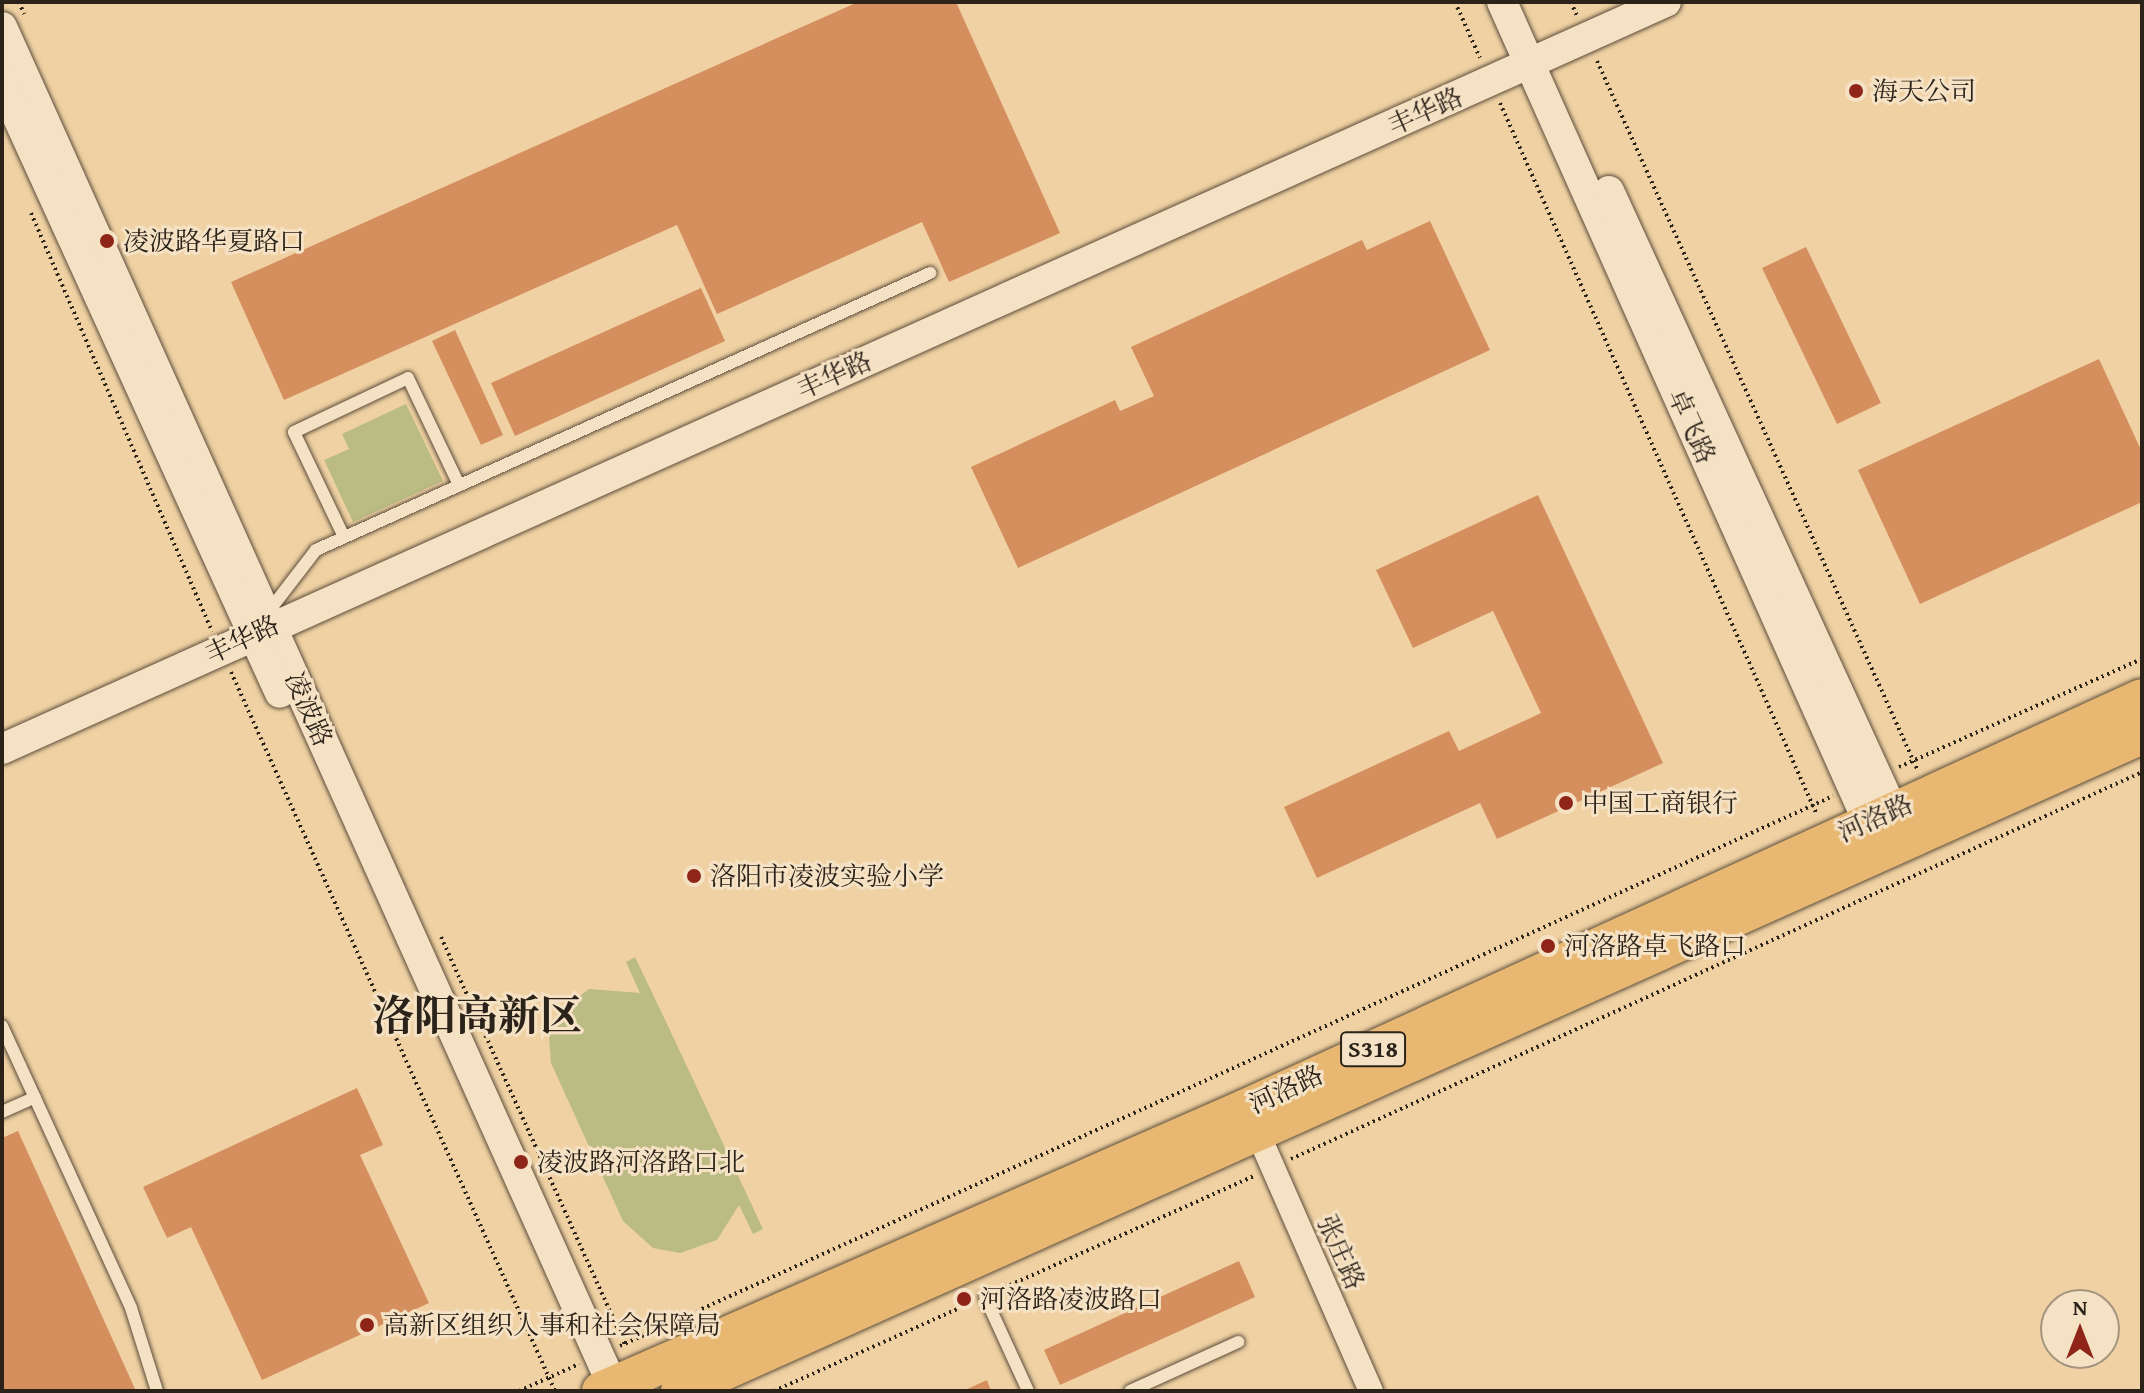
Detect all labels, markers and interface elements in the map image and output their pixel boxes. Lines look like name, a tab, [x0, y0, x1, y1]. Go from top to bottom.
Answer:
place label: 海天公司	[1872, 75, 1976, 107]
street label: 丰华路	[1383, 81, 1467, 141]
marker: 海天公司	[1847, 82, 1865, 100]
place label: 凌波路华夏路口	[123, 225, 305, 257]
marker: 凌波路华夏路口	[98, 232, 116, 250]
street label: 丰华路	[792, 345, 876, 405]
street label: 卓飞路	[1662, 384, 1722, 468]
street label: 丰华路	[200, 608, 284, 670]
street label: 凌波路	[279, 667, 339, 751]
place label: 中国工商银行	[1582, 787, 1738, 819]
street label: 河洛路	[1833, 788, 1917, 848]
marker: 中国工商银行	[1557, 794, 1575, 812]
place label: 洛阳市凌波实验小学	[710, 860, 944, 892]
marker: 洛阳市凌波实验小学	[685, 867, 703, 885]
place label: 河洛路卓飞路口	[1564, 930, 1746, 962]
marker: 河洛路卓飞路口	[1539, 937, 1557, 955]
district label: 洛阳高新区	[372, 990, 582, 1040]
road number: S318	[1339, 1029, 1407, 1069]
street label: 河洛路	[1244, 1058, 1328, 1120]
place label: 凌波路河洛路口北	[537, 1146, 745, 1178]
marker: 凌波路河洛路口北	[512, 1153, 530, 1171]
street label: 张庄路	[1311, 1210, 1371, 1294]
place label: 河洛路凌波路口	[980, 1283, 1162, 1315]
north arrow	[2040, 1289, 2120, 1369]
marker: 河洛路凌波路口	[955, 1290, 973, 1308]
text: N	[2073, 1291, 2087, 1323]
place label: 高新区组织人事和社会保障局	[383, 1309, 721, 1341]
marker: 高新区组织人事和社会保障局	[358, 1316, 376, 1334]

